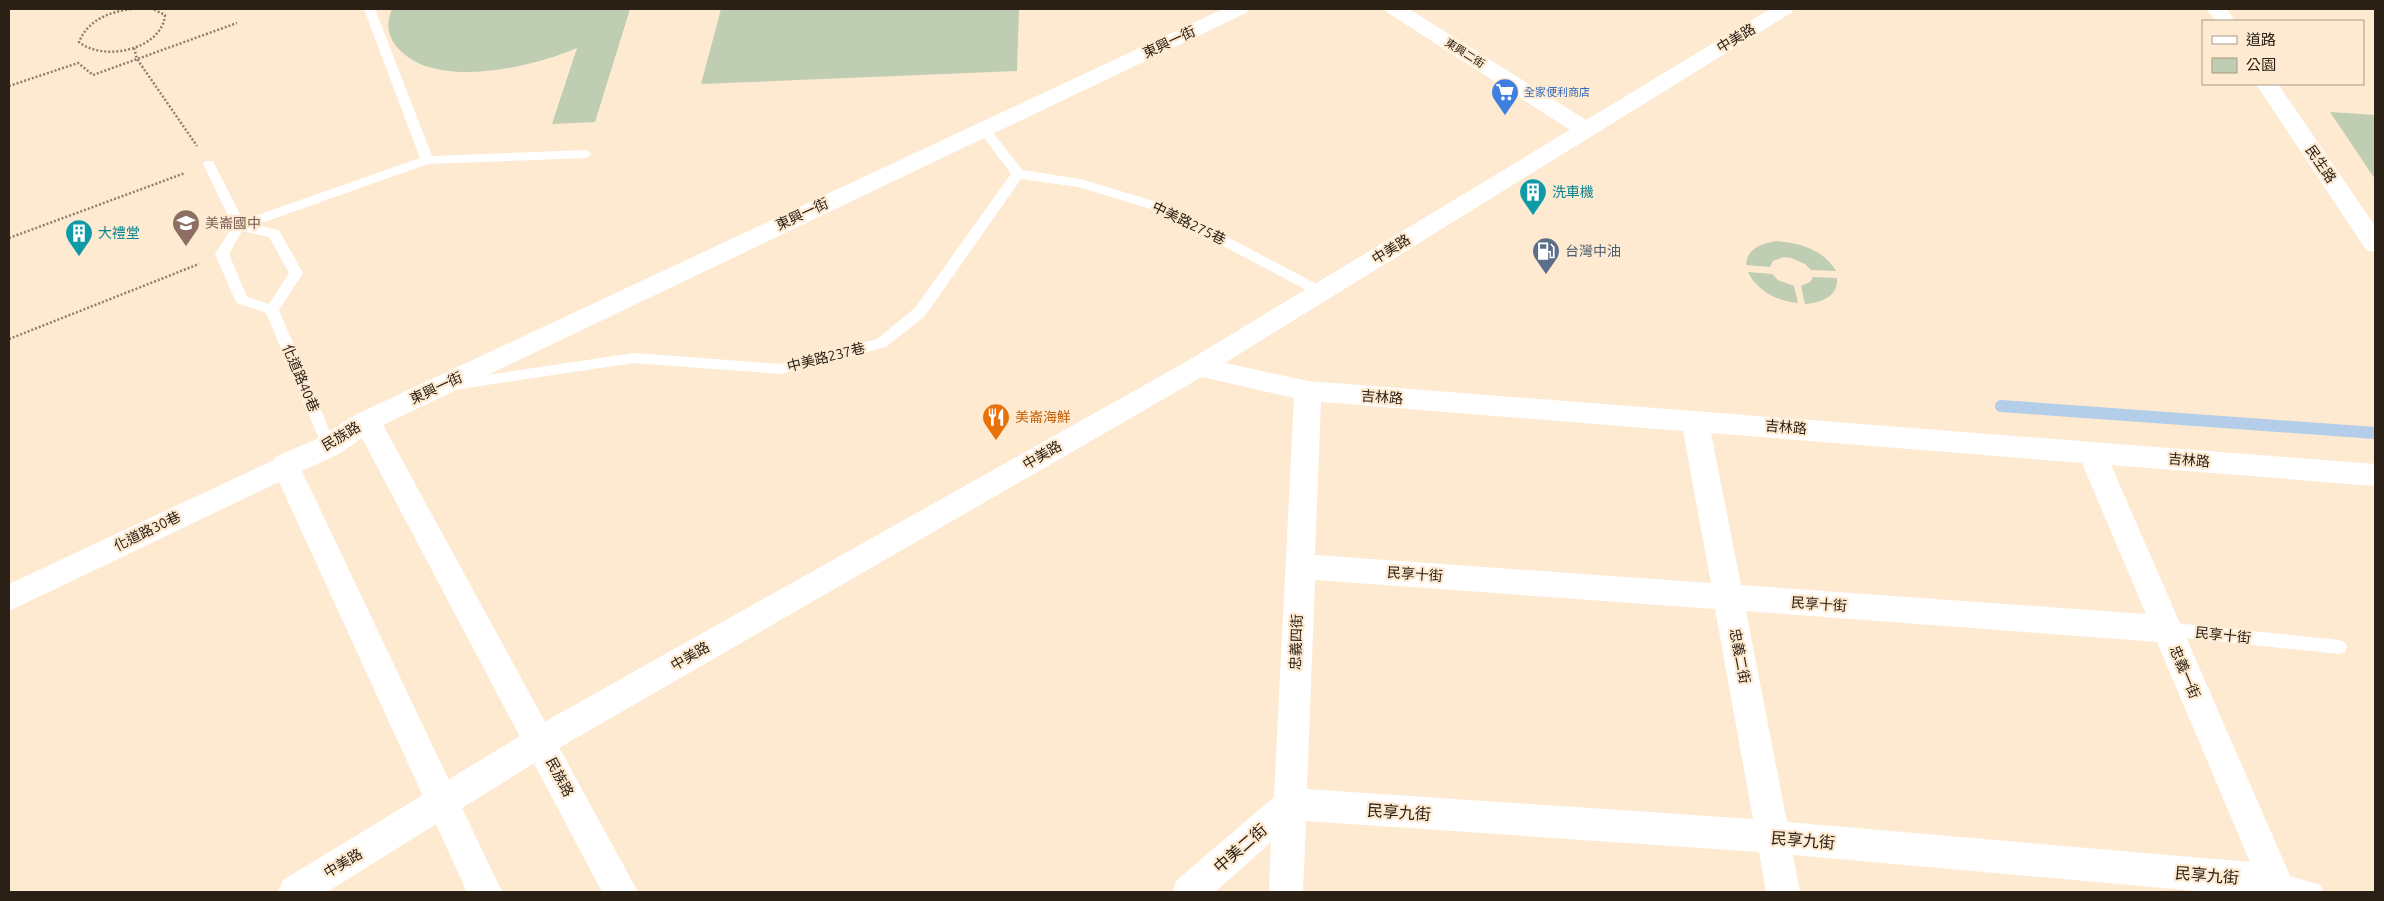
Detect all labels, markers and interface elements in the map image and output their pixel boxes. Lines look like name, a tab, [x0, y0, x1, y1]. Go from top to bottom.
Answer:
street label: 中美路	[1714, 20, 1758, 56]
legend	[2202, 20, 2364, 85]
street label: 東興一街	[1140, 23, 1198, 61]
text: 道路	[2246, 31, 2276, 48]
street label: 東興二街	[1443, 36, 1487, 70]
text: 公園	[2246, 56, 2276, 73]
supermarket icon: 全家便利商店	[1490, 77, 1520, 116]
place label: 全家便利商店	[1524, 86, 1590, 98]
street label: 民生路	[2303, 142, 2339, 186]
building icon: 洗車機	[1518, 177, 1548, 216]
place label: 洗車機	[1552, 184, 1594, 200]
street label: 東興一街	[773, 195, 831, 233]
street label: 中美路275巷	[1150, 198, 1228, 248]
school or university icon: 美崙國中	[171, 208, 201, 247]
place label: 美崙國中	[205, 215, 261, 231]
building icon: 大禮堂	[64, 218, 94, 257]
place label: 大禮堂	[98, 225, 140, 241]
street label: 中美路	[1369, 231, 1413, 267]
fuel station icon: 台灣中油	[1531, 236, 1561, 275]
place label: 台灣中油	[1565, 243, 1621, 259]
street label: 中美路237巷	[785, 340, 867, 374]
street label: 化道路40巷	[280, 342, 322, 414]
street label: 東興一街	[407, 369, 465, 407]
street label: 吉林路	[1360, 388, 1404, 406]
restaurant icon: 美崙海鮮	[981, 402, 1011, 441]
place label: 美崙海鮮	[1015, 409, 1071, 425]
street label: 吉林路	[1764, 417, 1808, 437]
street label: 民族路	[319, 418, 363, 454]
street label: 中美路	[1020, 438, 1064, 472]
street label: 吉林路	[2167, 450, 2211, 470]
street label: 化道路30巷	[111, 508, 183, 554]
street label: 民享十街	[1387, 564, 1443, 584]
street label: 民享十街	[1791, 594, 1847, 614]
street label: 忠義四街	[1287, 614, 1305, 670]
street label: 民享十街	[2194, 624, 2252, 646]
street label: 忠義二街	[1727, 627, 1753, 685]
street label: 中美路	[668, 639, 712, 673]
street label: 忠義一街	[2167, 643, 2203, 701]
street label: 民族路	[543, 755, 577, 799]
street label: 民享九街	[1366, 801, 1432, 823]
street label: 中美二街	[1210, 820, 1270, 876]
street label: 民享九街	[1770, 828, 1836, 852]
street label: 中美路	[321, 845, 365, 881]
street label: 民享九街	[2174, 863, 2240, 887]

